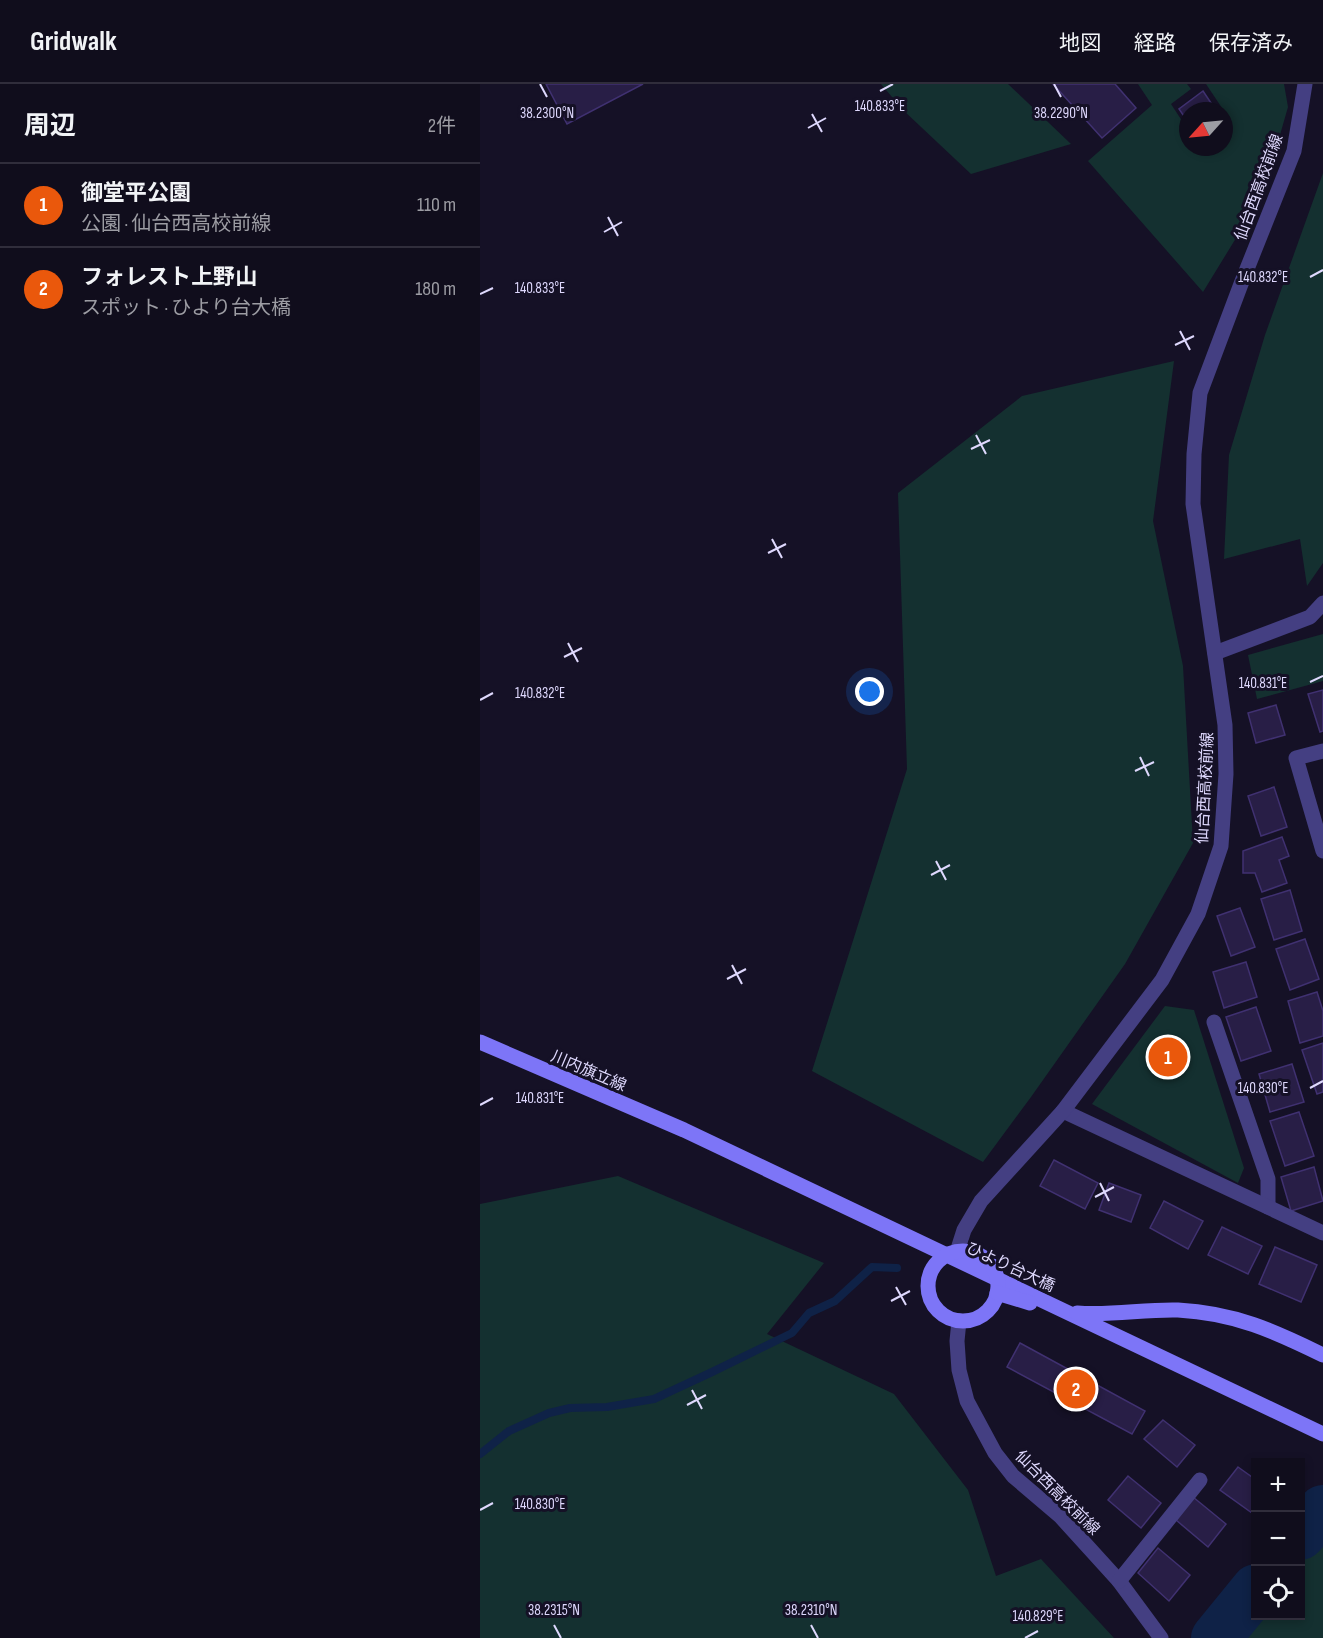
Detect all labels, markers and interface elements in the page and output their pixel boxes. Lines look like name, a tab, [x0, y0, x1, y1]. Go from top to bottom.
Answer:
text: Gridwalk	[30, 25, 117, 58]
text: 地図	[1059, 31, 1101, 56]
text: 経路	[1134, 31, 1176, 56]
text: 保存済み	[1209, 31, 1293, 56]
text: 140.833°E	[855, 97, 905, 116]
north arrow	[1179, 102, 1233, 156]
text: 38.2300°N	[520, 104, 574, 123]
text: 38.2290°N	[1034, 104, 1088, 123]
text: 周辺	[24, 111, 76, 142]
text: 2件	[428, 114, 456, 138]
street label: 仙台西高校前線	[1231, 132, 1287, 243]
text: 御堂平公園	[81, 180, 191, 207]
text: 1	[40, 193, 47, 217]
text: 110 m	[417, 193, 456, 217]
text: 公園 · 仙台西高校前線	[81, 212, 271, 236]
text: フォレスト上野山	[81, 264, 257, 291]
text: 140.832°E	[1238, 268, 1288, 287]
text: 2	[39, 277, 48, 301]
text: 180 m	[415, 277, 456, 301]
text: 140.833°E	[515, 279, 565, 298]
text: スポット · ひより台大橋	[81, 296, 291, 320]
text: 140.831°E	[1239, 674, 1287, 693]
your location	[855, 677, 884, 706]
text: 140.832°E	[515, 684, 565, 703]
street label: 仙台西高校前線	[1193, 732, 1218, 845]
pin: 1	[1148, 1034, 1188, 1080]
street label: 川内旗立線	[548, 1047, 629, 1096]
text: 140.830°E	[1238, 1079, 1288, 1098]
text: 140.831°E	[516, 1089, 564, 1108]
street label: ひより台大橋	[963, 1239, 1058, 1296]
pin: 2	[1056, 1366, 1096, 1412]
street label: 仙台西高校前線	[1011, 1447, 1103, 1539]
map controls	[1251, 1458, 1305, 1620]
button: +	[1251, 1458, 1305, 1512]
text: 140.830°E	[515, 1495, 565, 1514]
button: −	[1251, 1512, 1305, 1566]
button: locate	[1251, 1566, 1305, 1620]
text: 38.2315°N	[528, 1601, 580, 1620]
text: 38.2310°N	[785, 1601, 837, 1620]
text: 140.829°E	[1013, 1607, 1063, 1626]

